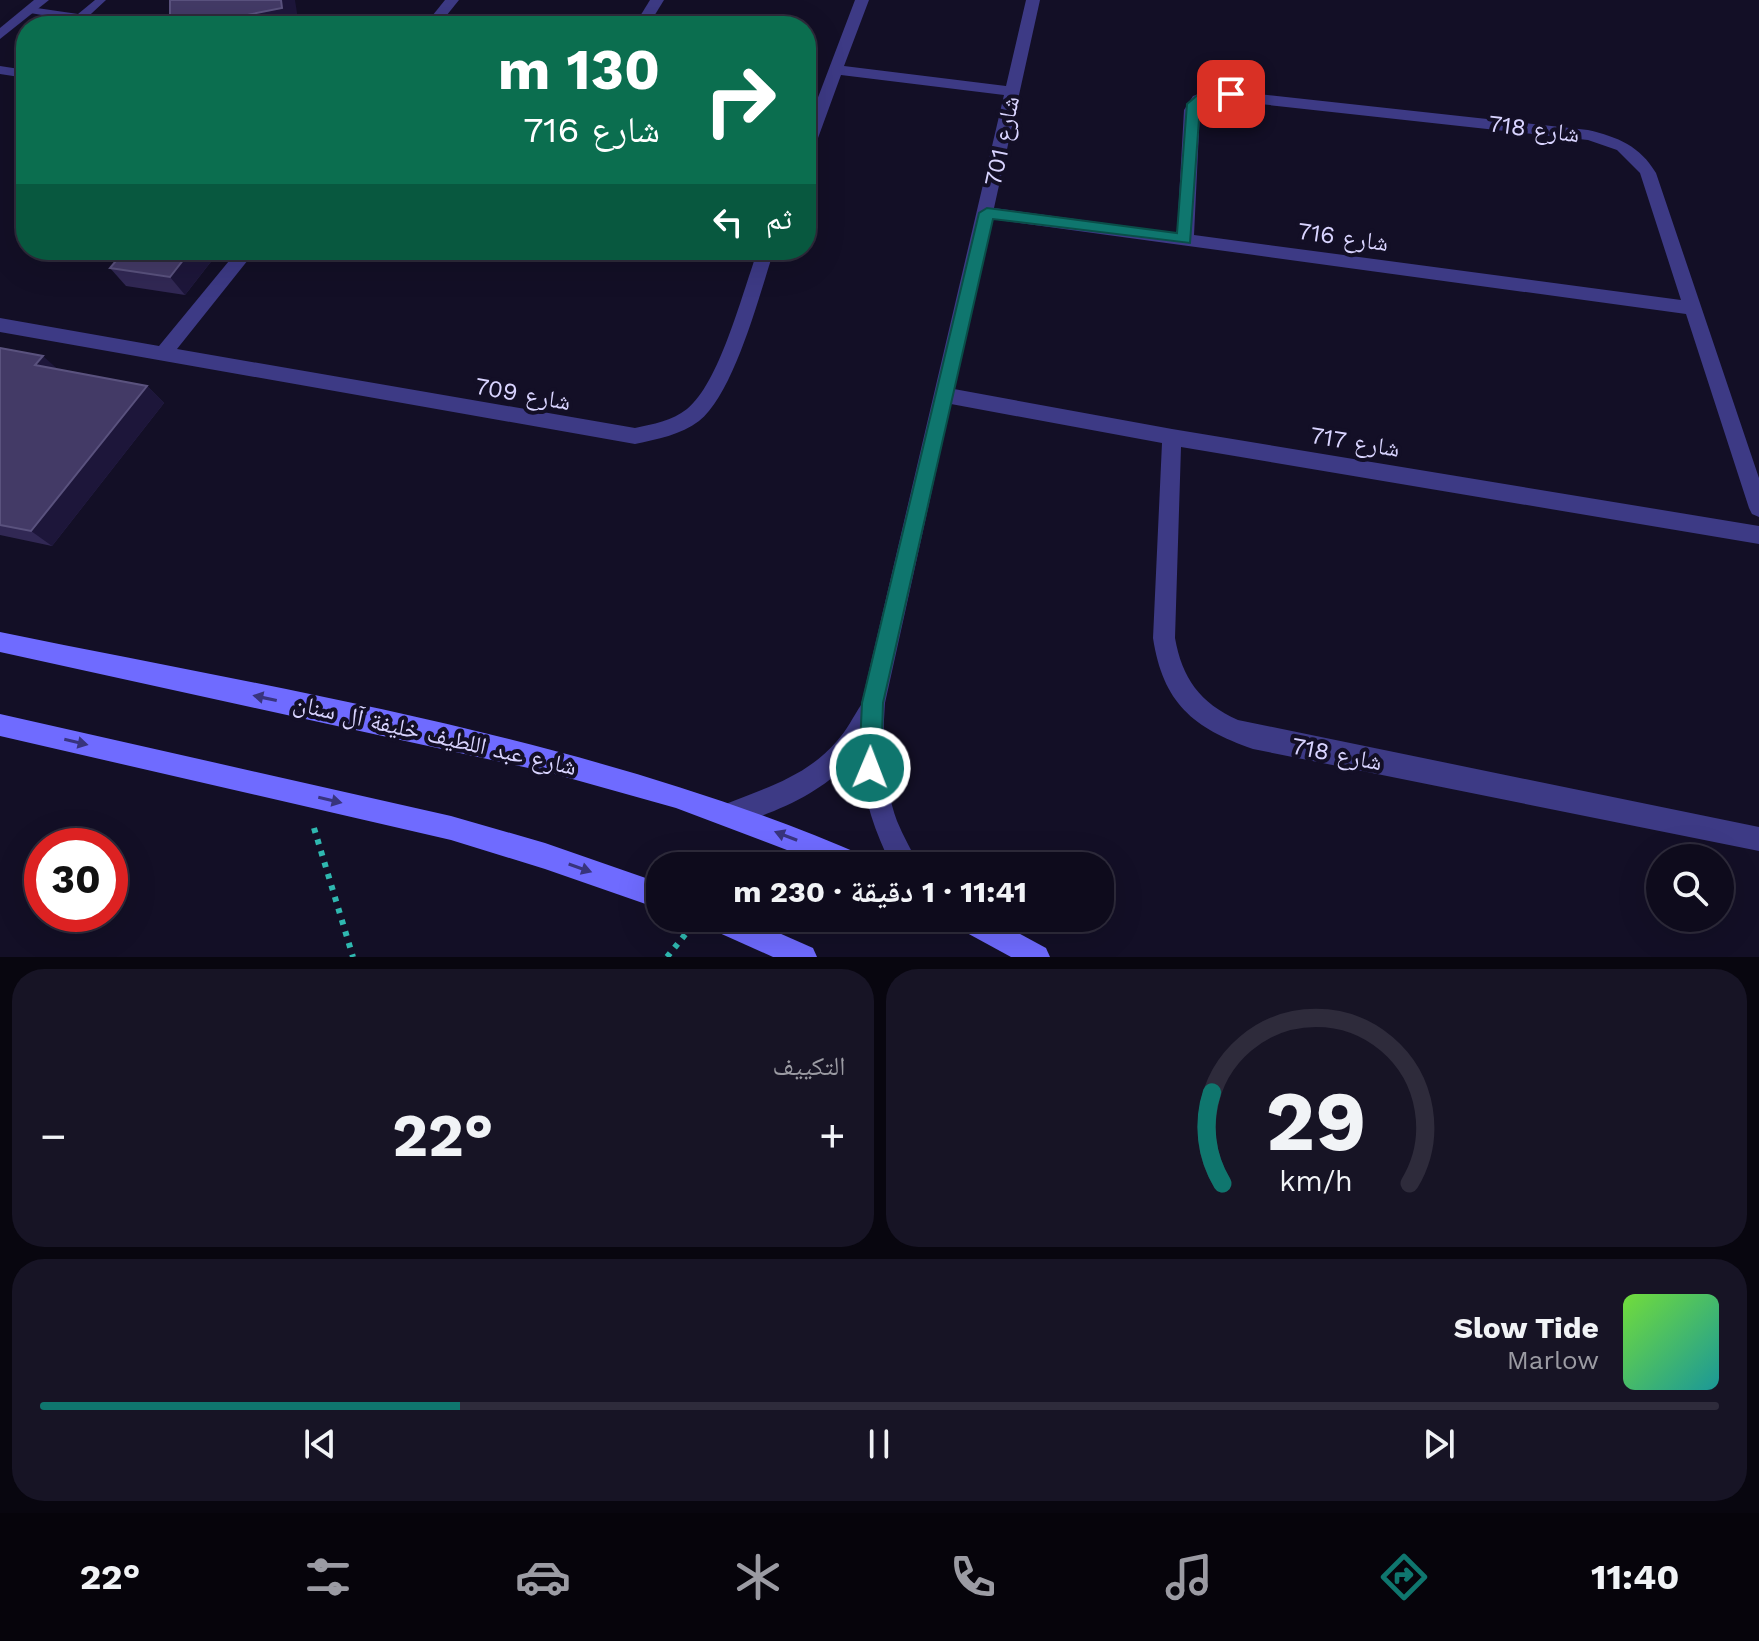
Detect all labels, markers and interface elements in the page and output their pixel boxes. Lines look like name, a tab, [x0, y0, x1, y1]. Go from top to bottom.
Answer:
text: 130 m	[498, 37, 660, 103]
icon: right	[688, 48, 792, 152]
pin	[1197, 60, 1265, 128]
icon: arrive	[1209, 72, 1253, 116]
street label: شارع 701	[979, 94, 1026, 189]
text: شارع 716	[523, 109, 660, 151]
street label: شارع 718	[1487, 110, 1581, 149]
icon: left	[706, 200, 750, 244]
text: ثم	[766, 201, 792, 236]
street label: شارع 716	[1296, 217, 1390, 258]
street label: شارع 709	[473, 372, 573, 417]
street label: شارع 717	[1308, 421, 1402, 464]
street label: شارع عبد اللطيف خليفة آل سنان	[290, 689, 579, 782]
one-way arrow	[253, 691, 278, 704]
position arrow	[828, 726, 912, 810]
street label: شارع 718	[1289, 732, 1385, 777]
one-way arrow	[64, 736, 89, 749]
one-way arrow	[317, 794, 342, 807]
speed limit sign: 30	[24, 828, 128, 932]
one-way arrow	[774, 829, 798, 842]
map controls	[1646, 844, 1734, 932]
button: search	[1646, 844, 1734, 932]
one-way arrow	[569, 862, 593, 874]
text: 11:41 · 1 دقيقة · 230 m	[733, 874, 1027, 909]
text: التكييف	[773, 1051, 846, 1081]
text: 29	[1266, 1073, 1367, 1170]
text: 22°	[392, 1100, 493, 1171]
text: −	[40, 1110, 67, 1162]
text: +	[819, 1110, 845, 1162]
text: km/h	[1279, 1164, 1353, 1198]
text: Slow Tide	[1454, 1310, 1599, 1345]
text: Marlow	[1507, 1345, 1599, 1375]
icon: previous	[298, 1422, 342, 1466]
icon: pause	[857, 1422, 901, 1466]
icon: next	[1417, 1422, 1461, 1466]
icon: filters	[300, 1549, 356, 1605]
icon: car	[515, 1549, 571, 1605]
icon: climate	[730, 1549, 786, 1605]
icon: phone	[945, 1549, 1001, 1605]
icon: music	[1161, 1549, 1217, 1605]
icon: directions	[1376, 1549, 1432, 1605]
text: 22°	[80, 1556, 140, 1598]
text: 11:40	[1591, 1556, 1679, 1598]

